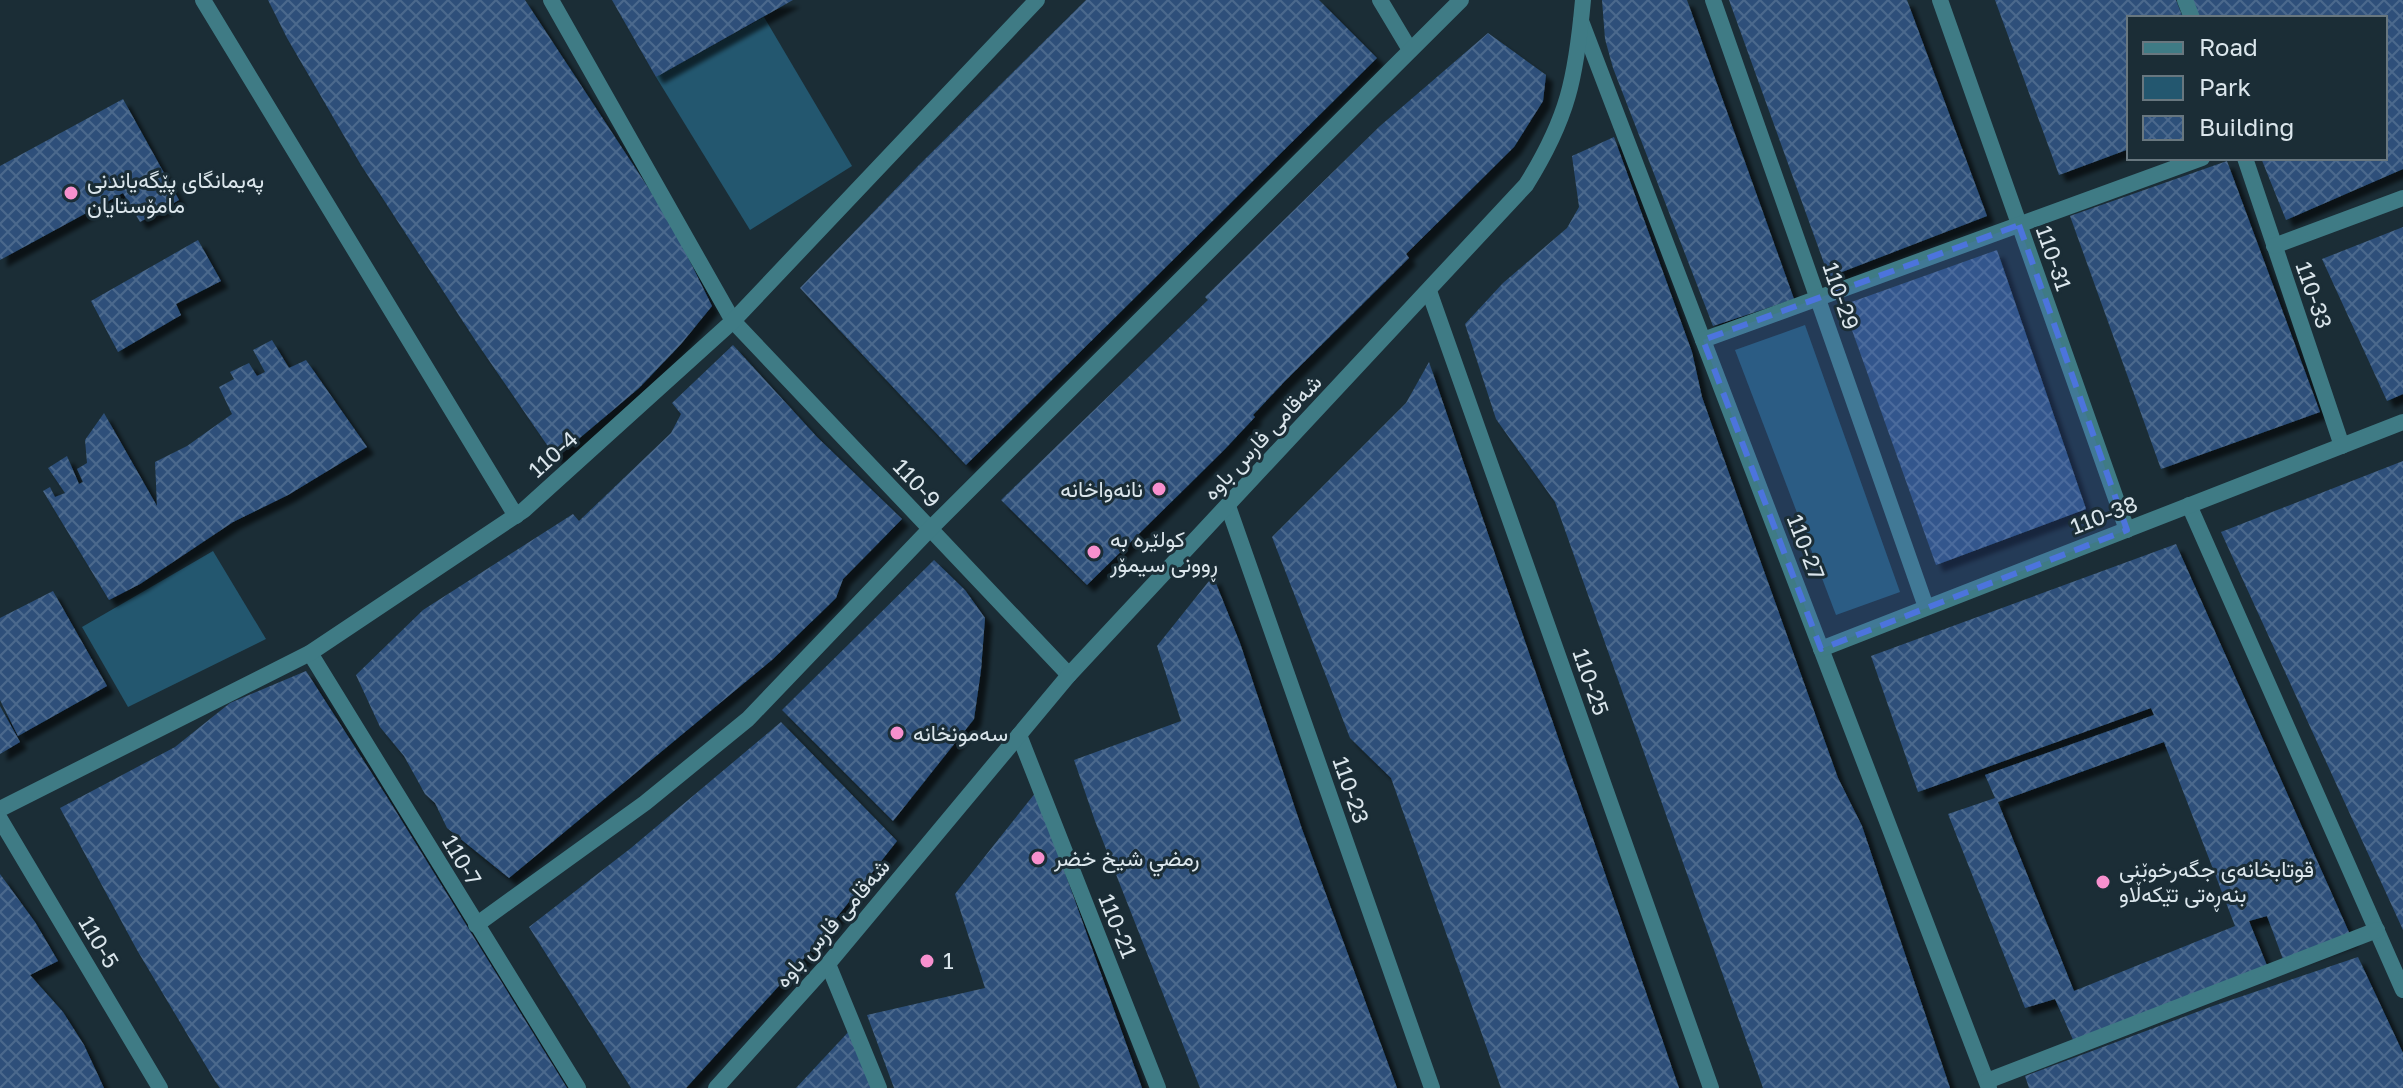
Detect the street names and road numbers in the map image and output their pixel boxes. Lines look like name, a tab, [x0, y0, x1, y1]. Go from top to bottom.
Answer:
street label: 110-31	[2031, 222, 2078, 294]
street label: 110-33	[2290, 258, 2338, 332]
street label: 110-29	[1817, 259, 1866, 333]
street label: شەقامی فارس باوە	[1197, 368, 1327, 506]
street label: 110-4	[523, 425, 583, 483]
street label: 110-9	[888, 453, 947, 513]
street label: 110-38	[2066, 489, 2141, 540]
street label: 110-27	[1782, 510, 1831, 583]
street label: 110-25	[1567, 645, 1615, 719]
street label: 110-23	[1327, 753, 1375, 827]
street label: 110-7	[437, 830, 488, 890]
street label: شەقامی فارس باوە	[768, 853, 896, 993]
street label: 110-21	[1093, 890, 1144, 962]
street label: 110-5	[73, 911, 125, 973]

